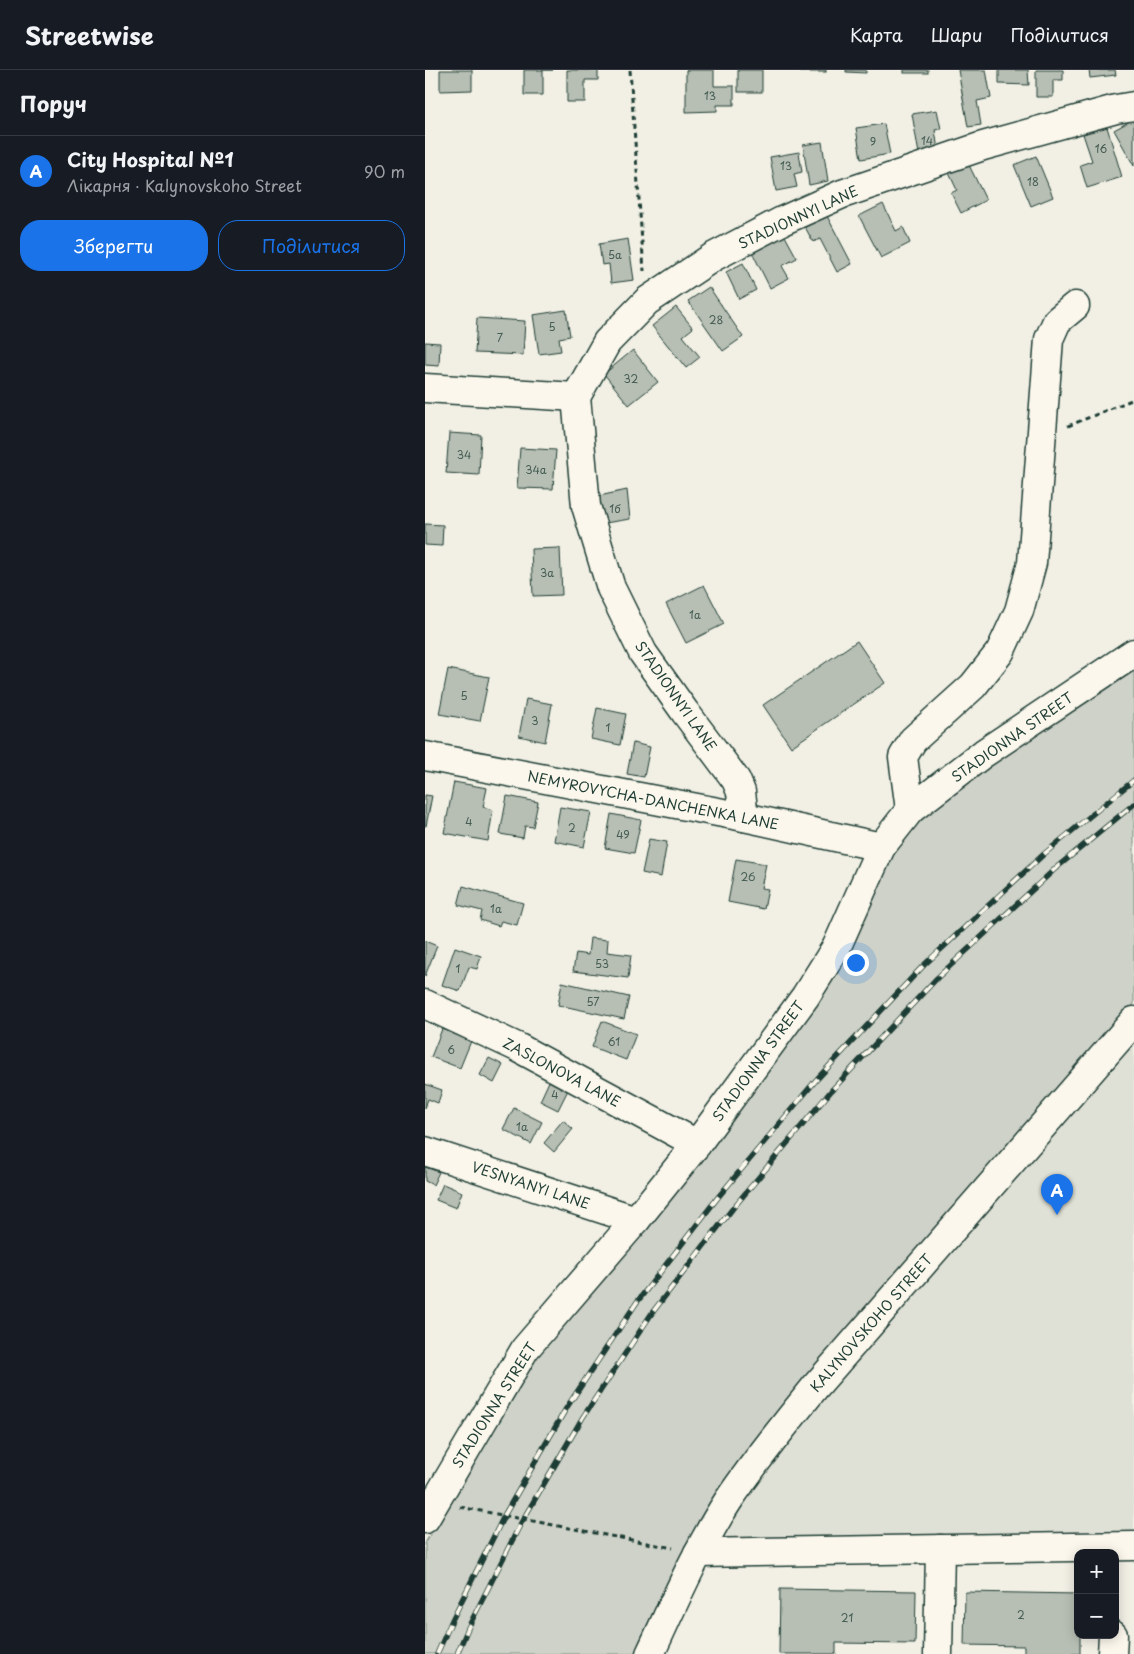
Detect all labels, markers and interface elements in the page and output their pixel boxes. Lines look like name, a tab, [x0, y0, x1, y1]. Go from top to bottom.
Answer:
text: Streetwise	[25, 17, 154, 53]
text: Карта	[850, 21, 903, 48]
text: Шари	[931, 21, 983, 48]
text: Поділитися	[1011, 21, 1109, 48]
text: Поруч	[20, 87, 87, 119]
house number: 13	[704, 87, 716, 104]
house number: 14	[921, 132, 933, 149]
house number: 9	[870, 133, 876, 150]
house number: 16	[1095, 140, 1108, 157]
text: City Hospital №1	[67, 145, 234, 173]
house number: 13	[780, 157, 792, 174]
text: A	[30, 159, 42, 183]
text: 90 m	[364, 159, 405, 183]
text: Лікарня · Kalynovskoho Street	[67, 173, 302, 197]
house number: 18	[1027, 173, 1039, 190]
street label: STADIONNYI LANE	[735, 180, 861, 254]
button: Зберегти	[20, 220, 208, 271]
button: Поділитися	[218, 220, 405, 271]
house number: 5а	[608, 246, 622, 263]
house number: 28	[709, 311, 723, 328]
house number: 5	[548, 318, 556, 335]
house number: 7	[497, 329, 503, 346]
house number: 32	[624, 370, 639, 387]
house number: 34	[457, 446, 471, 463]
house number: 34а	[525, 461, 547, 478]
house number: 1б	[609, 500, 621, 517]
house number: 3а	[540, 564, 554, 581]
house number: 1а	[689, 606, 701, 623]
street label: STADIONNYI LANE	[630, 637, 722, 755]
house number: 5	[460, 687, 468, 704]
street label: STADIONNA STREET	[947, 687, 1078, 787]
house number: 3	[531, 712, 539, 729]
house number: 1	[606, 719, 611, 736]
street label: NEMYROVYCHA-DANCHENKA LANE	[525, 765, 781, 835]
house number: 4	[465, 813, 473, 830]
house number: 2	[568, 819, 576, 836]
house number: 49	[616, 826, 630, 843]
house number: 26	[740, 868, 756, 885]
house number: 1а	[490, 900, 502, 917]
your location	[843, 950, 869, 976]
house number: 53	[595, 955, 609, 972]
house number: 1	[456, 960, 461, 977]
house number: 57	[586, 993, 600, 1010]
street label: STADIONNA STREET	[707, 996, 809, 1126]
street label: ZASLONOVA LANE	[500, 1032, 624, 1112]
house number: 61	[608, 1033, 620, 1050]
house number: 6	[447, 1041, 455, 1058]
house number: 4	[551, 1086, 559, 1103]
house number: 1а	[516, 1118, 528, 1135]
street label: VESNYANYI LANE	[469, 1156, 593, 1214]
pin: A	[1041, 1174, 1073, 1215]
street label: KALYNOVSKOHO STREET	[805, 1249, 937, 1397]
street label: STADIONNA STREET	[447, 1338, 541, 1472]
map controls	[1074, 1549, 1119, 1639]
button: +	[1074, 1549, 1119, 1594]
button: −	[1074, 1594, 1119, 1639]
house number: 2	[1017, 1606, 1025, 1623]
house number: 21	[841, 1609, 853, 1626]

